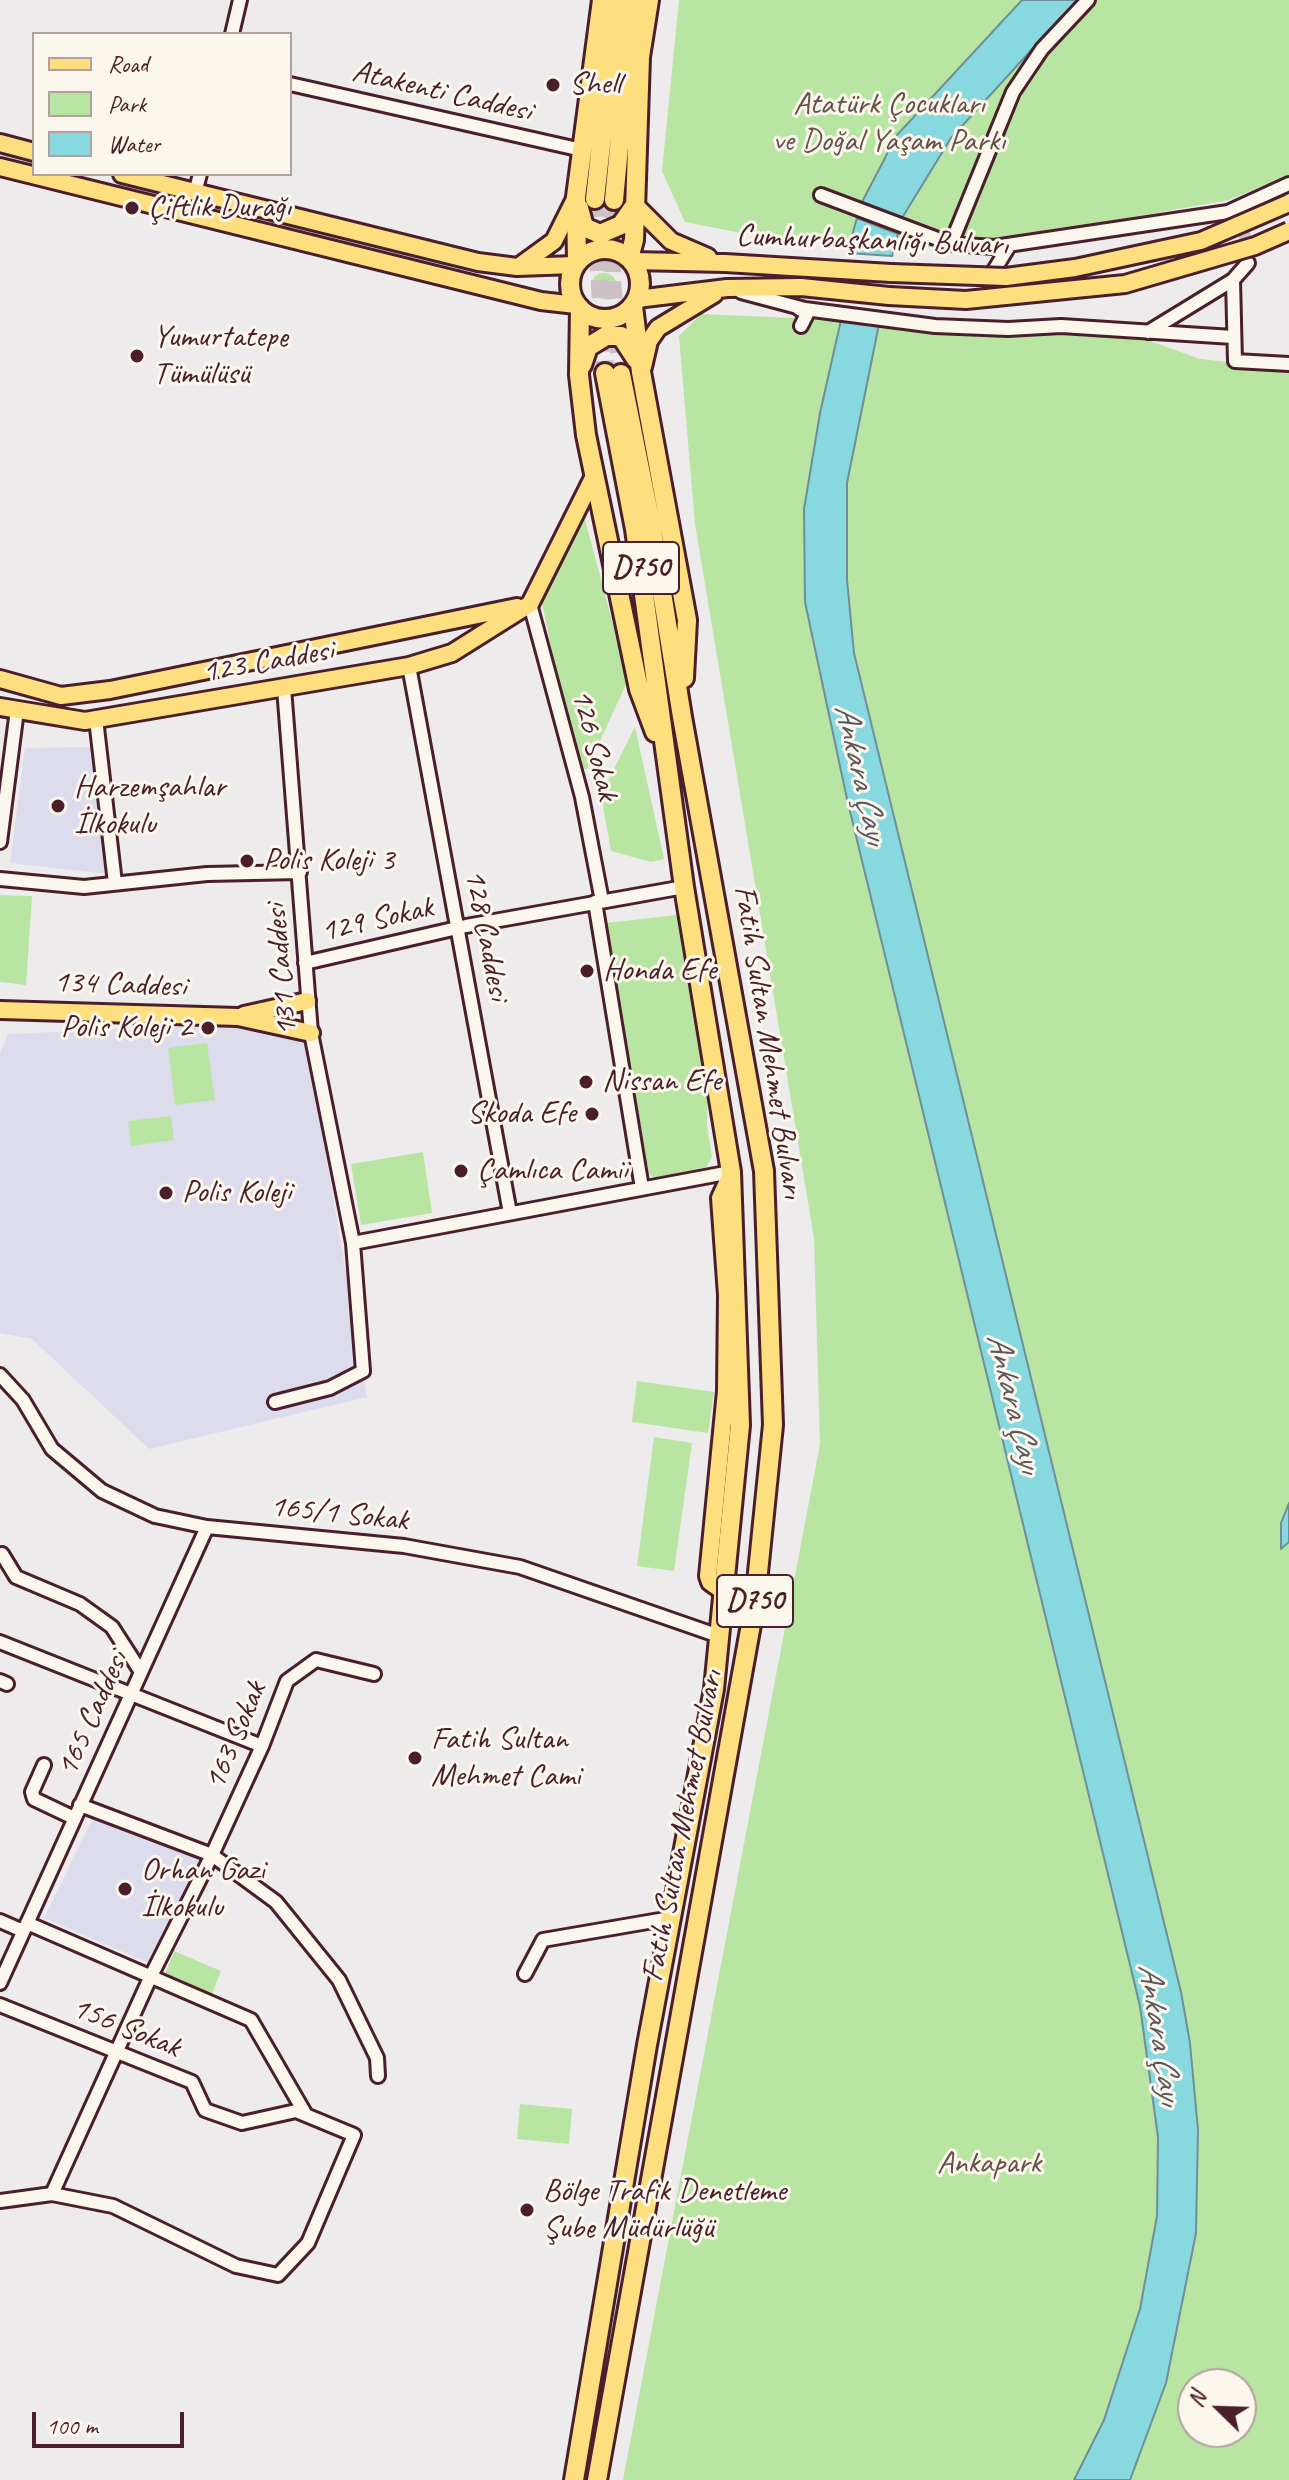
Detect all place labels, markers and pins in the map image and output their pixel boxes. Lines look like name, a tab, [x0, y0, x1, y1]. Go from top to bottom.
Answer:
place label: Shell	[569, 66, 621, 104]
marker: Shell	[544, 76, 562, 94]
place label: Çiftlik Durağı	[148, 189, 291, 227]
marker: Çiftlik Durağı	[123, 199, 141, 217]
place label: Yumurtatepe Tümülüsü	[153, 319, 288, 394]
marker: Yumurtatepe Tümülüsü	[128, 347, 146, 365]
place label: Harzemşahlar İlkokulu	[74, 769, 225, 844]
marker: Harzemşahlar İlkokulu	[49, 797, 67, 815]
place label: Polis Koleji 3	[263, 842, 394, 880]
marker: Polis Koleji 3	[238, 852, 256, 870]
place label: Honda Efe	[603, 952, 717, 990]
marker: Honda Efe	[578, 962, 596, 980]
place label: Polis Koleji 2	[61, 1009, 192, 1047]
marker: Polis Koleji 2	[199, 1019, 217, 1037]
place label: Nissan Efe	[602, 1063, 721, 1101]
marker: Nissan Efe	[577, 1073, 595, 1091]
place label: Skoda Efe	[467, 1095, 576, 1133]
marker: Skoda Efe	[583, 1105, 601, 1123]
place label: Çamlıca Camii	[477, 1152, 628, 1190]
marker: Çamlıca Camii	[452, 1162, 470, 1180]
place label: Polis Koleji	[182, 1174, 291, 1212]
marker: Polis Koleji	[157, 1184, 175, 1202]
place label: Fatih Sultan Mehmet Cami	[431, 1721, 581, 1796]
marker: Fatih Sultan Mehmet Cami	[406, 1749, 424, 1767]
place label: Orhan Gazi İlkokulu	[141, 1852, 265, 1927]
marker: Orhan Gazi İlkokulu	[116, 1880, 134, 1898]
place label: Bölge Trafik Denetleme Şube Müdürlüğü	[543, 2173, 786, 2248]
marker: Bölge Trafik Denetleme Şube Müdürlüğü	[518, 2201, 536, 2219]

